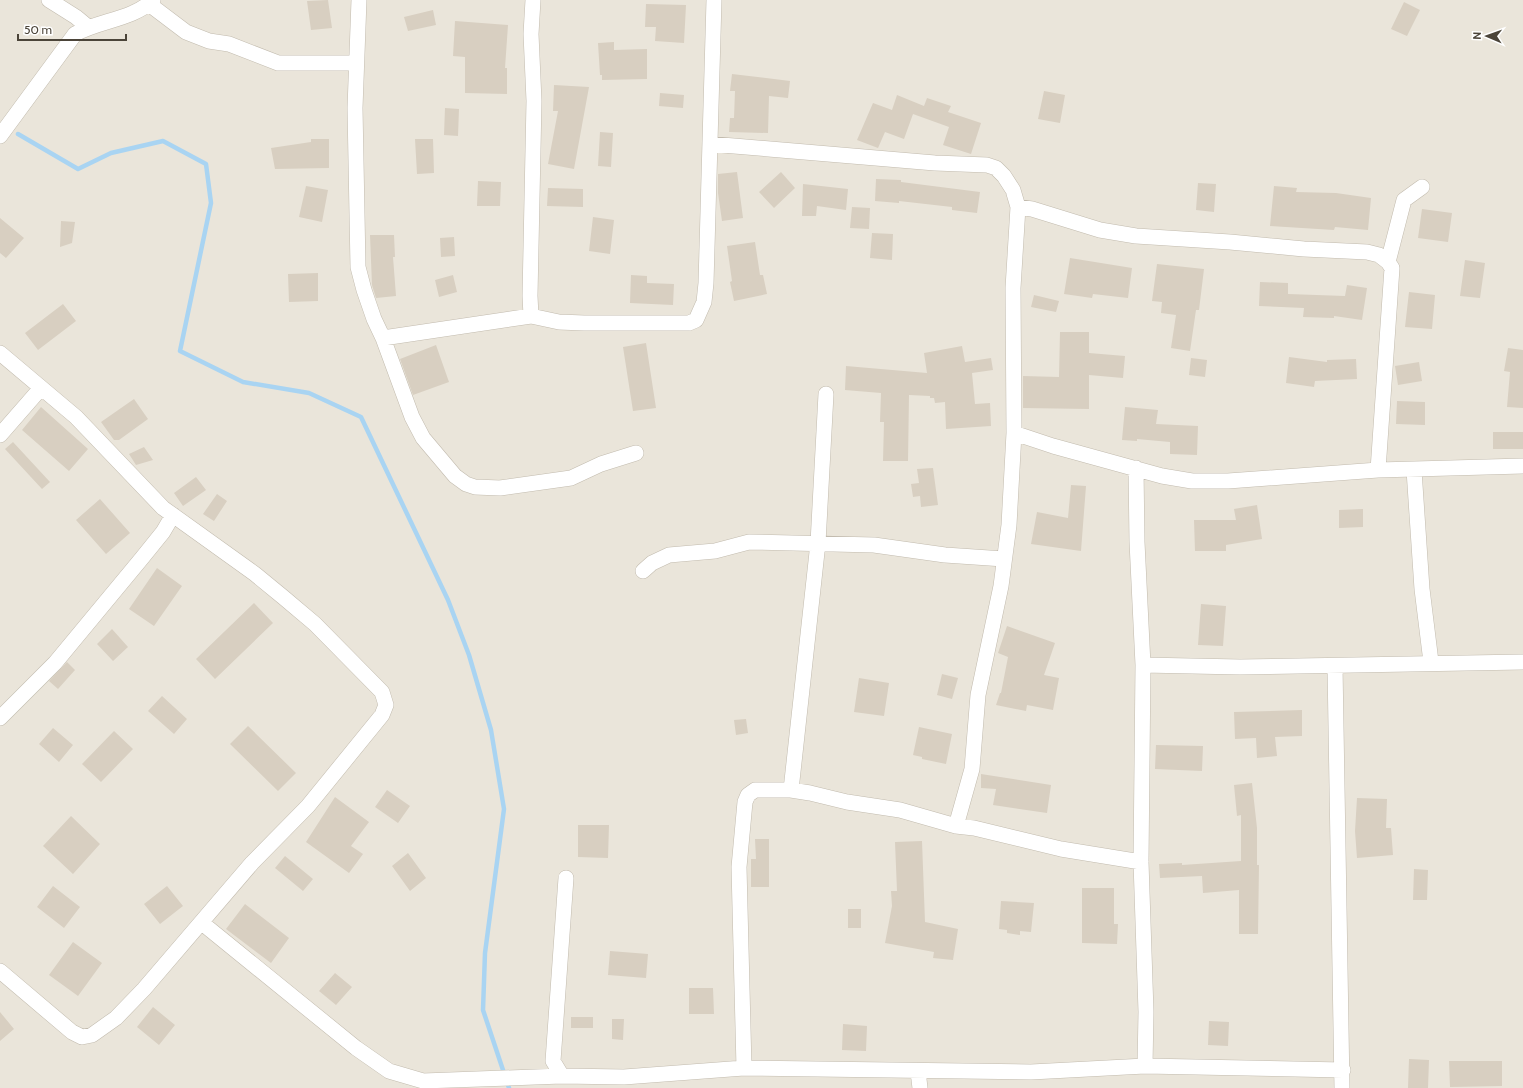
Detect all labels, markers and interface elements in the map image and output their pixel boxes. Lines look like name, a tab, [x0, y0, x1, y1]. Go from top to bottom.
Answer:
scale bar	[18, 16, 126, 42]
north arrow	[1467, 16, 1507, 56]
text: 50 m	[24, 22, 52, 37]
text: N	[1470, 32, 1484, 40]

